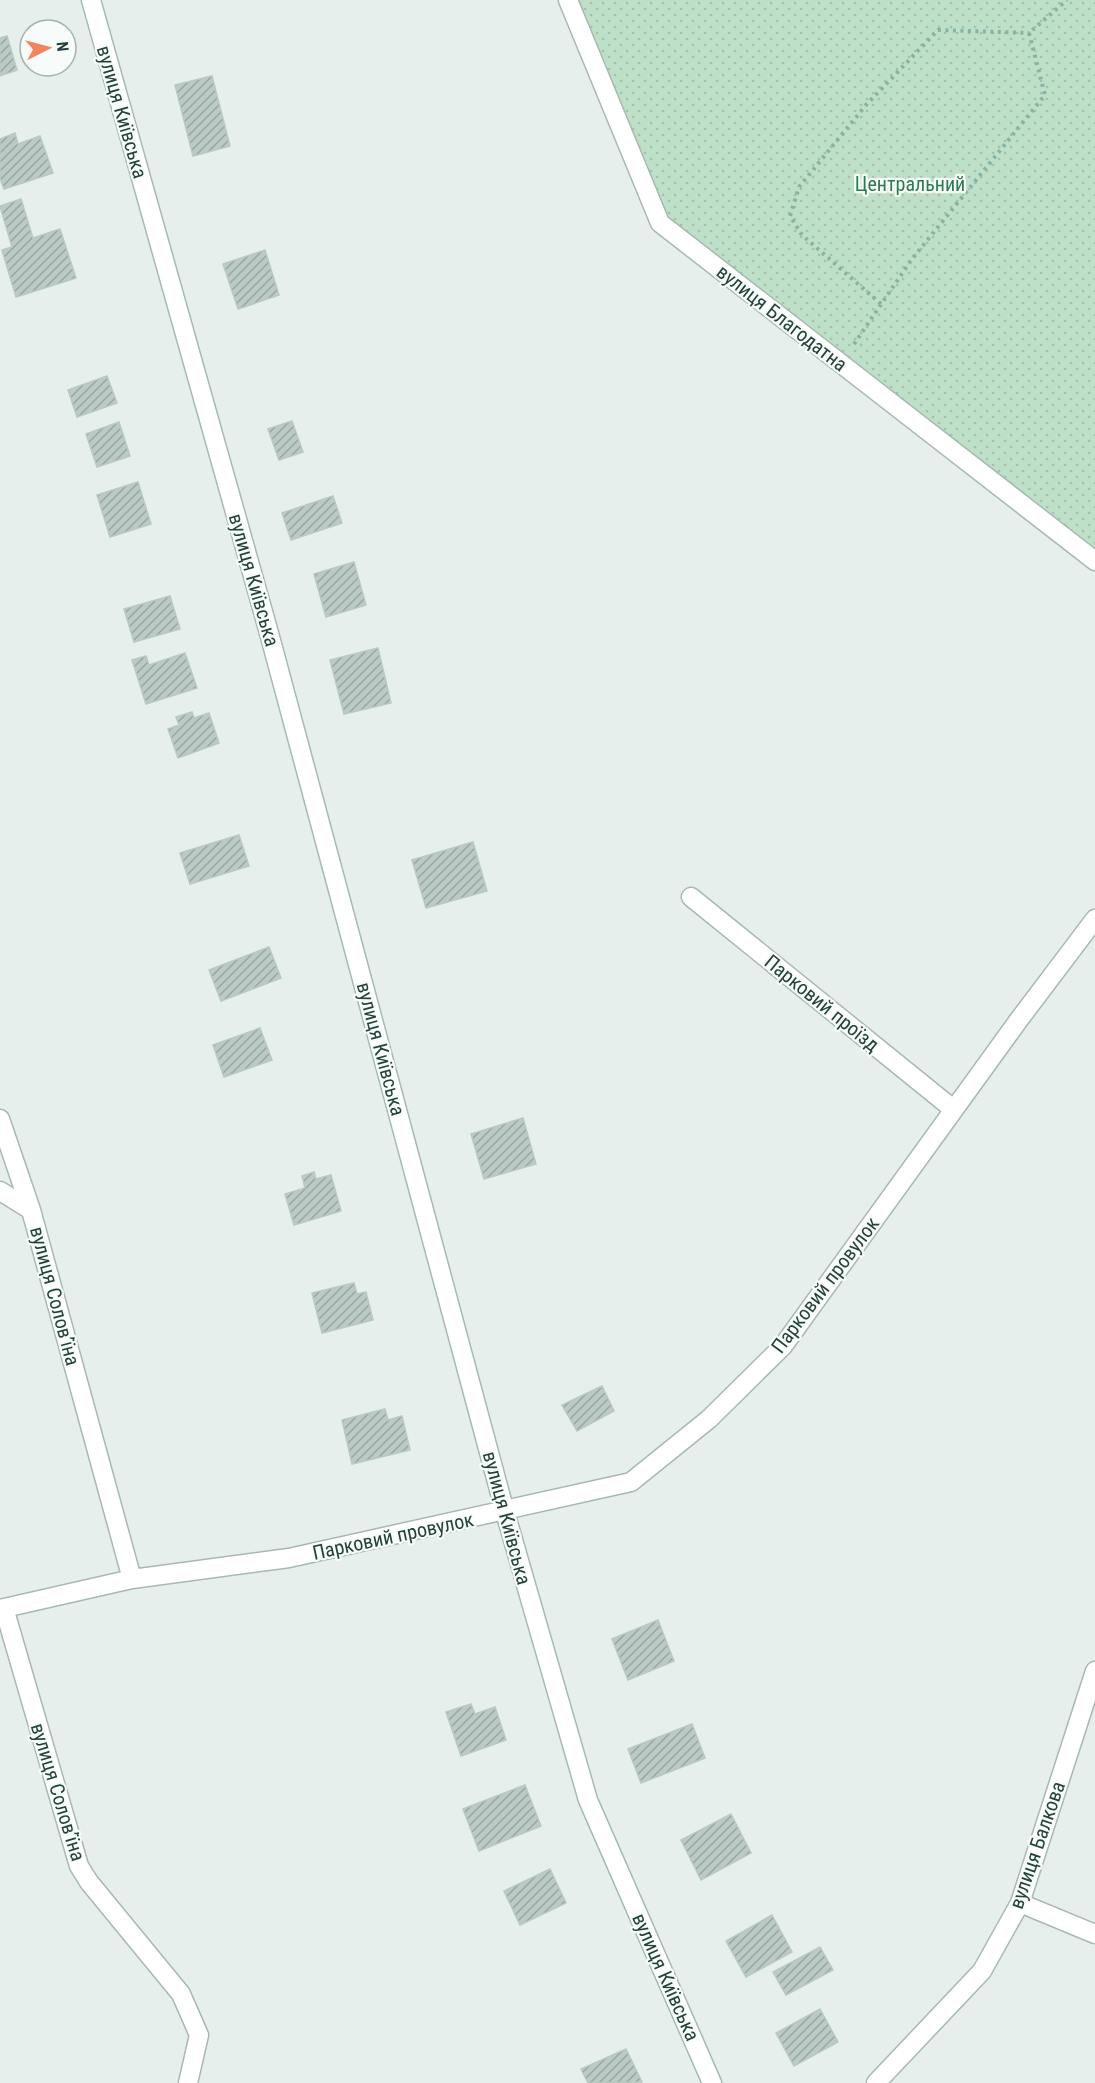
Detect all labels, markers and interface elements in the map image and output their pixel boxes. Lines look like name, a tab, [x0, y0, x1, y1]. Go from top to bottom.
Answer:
north arrow	[18, 18, 78, 78]
text: N	[52, 41, 72, 52]
street label: вулиця Київська	[92, 43, 152, 181]
park label: Центральний	[855, 172, 965, 196]
street label: вулиця Благодатна	[712, 260, 852, 376]
street label: вулиця Київська	[224, 511, 284, 649]
street label: Парковий проїзд	[760, 949, 884, 1057]
street label: вулиця Київська	[352, 980, 410, 1118]
street label: Парковий провулок	[766, 1212, 884, 1358]
street label: вулиця Соловʼїна	[25, 1224, 85, 1368]
street label: вулиця Київська	[478, 1449, 536, 1587]
street label: Парковий провулок	[310, 1507, 476, 1565]
street label: вулиця Соловʼїна	[26, 1720, 90, 1864]
street label: вулиця Балкова	[1004, 1778, 1070, 1912]
street label: вулиця Київська	[627, 1910, 705, 2044]

